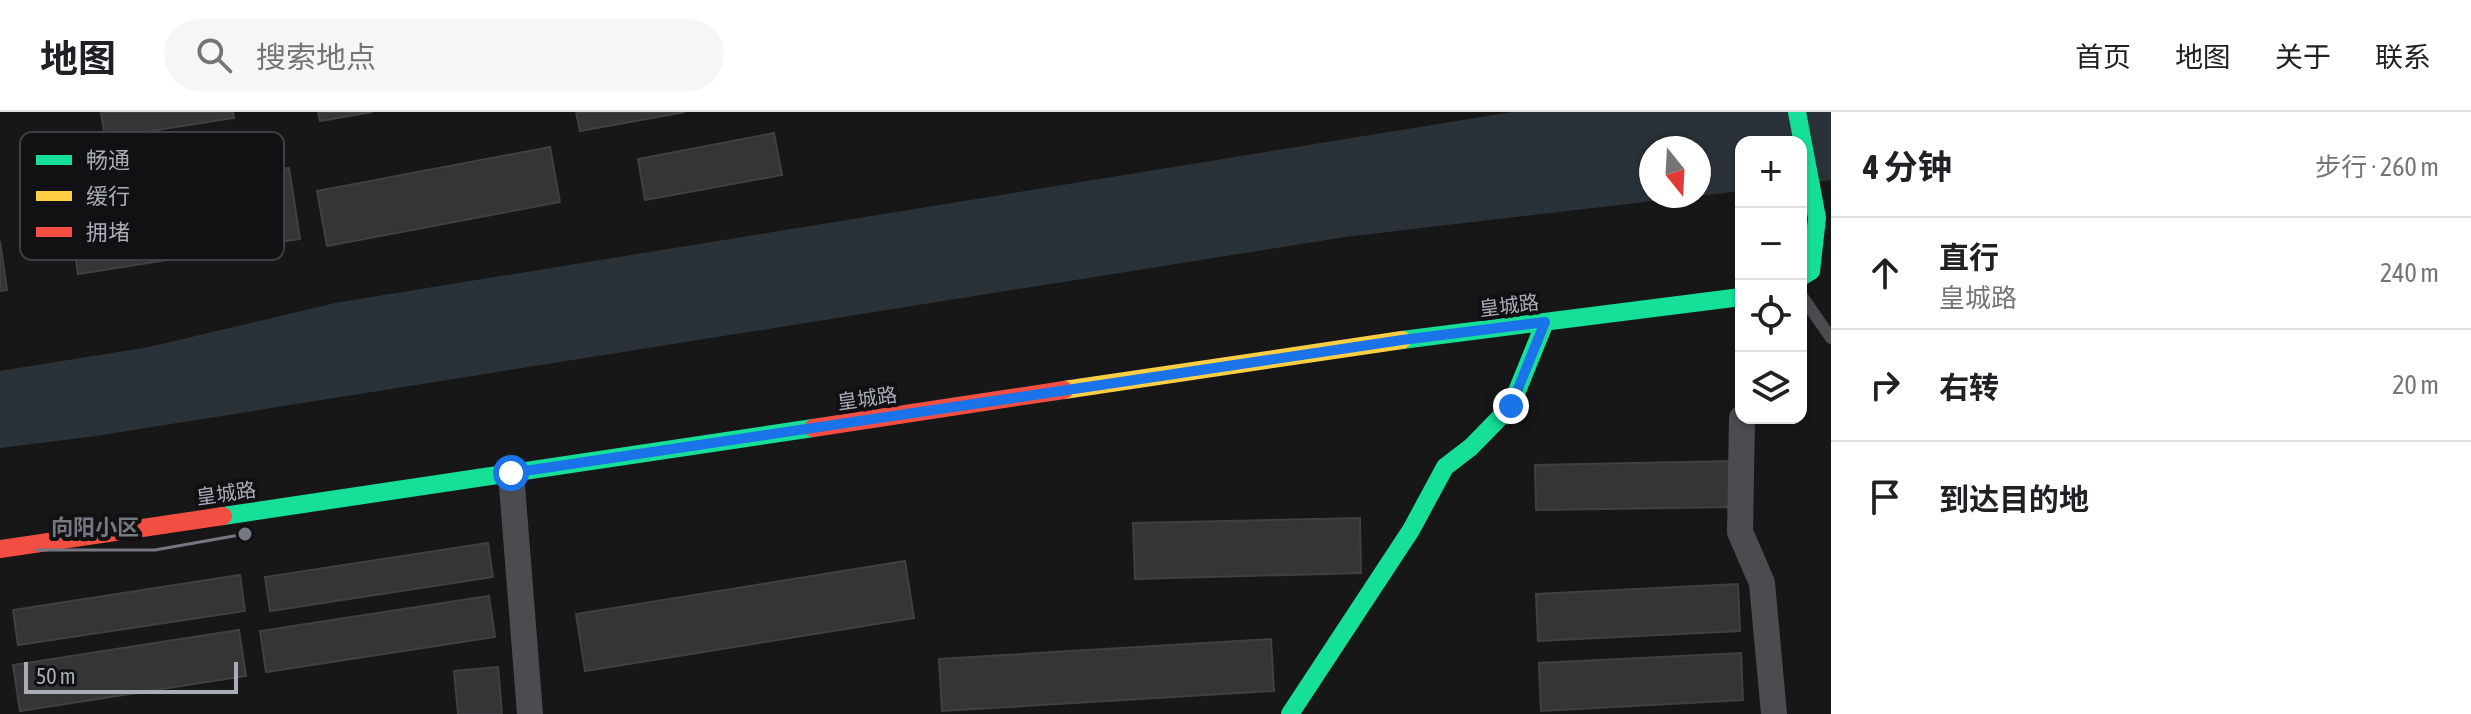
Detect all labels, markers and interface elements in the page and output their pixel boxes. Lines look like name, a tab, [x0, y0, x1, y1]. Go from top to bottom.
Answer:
search box	[164, 19, 724, 91]
icon: search	[192, 33, 236, 77]
text: 地图	[40, 37, 116, 80]
text: 搜索地点	[256, 40, 376, 74]
text: 首页	[2075, 41, 2131, 73]
text: 地图	[2175, 41, 2231, 73]
text: 关于	[2275, 41, 2331, 73]
text: 联系	[2375, 41, 2431, 73]
legend	[20, 132, 284, 260]
north arrow	[1639, 136, 1711, 208]
map controls	[1735, 136, 1807, 424]
button: +	[1735, 136, 1807, 208]
text: 畅通	[86, 147, 130, 173]
text: 4 分钟	[1863, 147, 1952, 186]
text: 步行 · 260 m	[2315, 152, 2439, 182]
text: 缓行	[86, 183, 130, 209]
button: −	[1735, 208, 1807, 280]
text: 拥堵	[86, 219, 130, 245]
text: 直行	[1939, 240, 1999, 274]
icon: ahead	[1863, 251, 1907, 295]
text: 240 m	[2380, 258, 2439, 288]
button: locate	[1735, 280, 1807, 352]
text: 皇城路	[1939, 283, 2017, 313]
street label: 皇城路	[1478, 290, 1540, 320]
button: layers	[1735, 352, 1807, 424]
icon: right	[1863, 363, 1907, 407]
text: 右转	[1939, 370, 1999, 404]
text: 20 m	[2392, 370, 2439, 400]
street label: 皇城路	[836, 382, 898, 414]
route end	[1493, 388, 1529, 424]
route start	[493, 455, 529, 491]
icon: arrive	[1863, 475, 1907, 519]
street label: 皇城路	[195, 477, 257, 509]
text: 到达目的地	[1939, 482, 2089, 516]
callout: 向阳小区	[35, 504, 155, 550]
text: 向阳小区	[51, 514, 139, 540]
scale bar	[24, 658, 238, 694]
text: 50 m	[36, 663, 76, 689]

